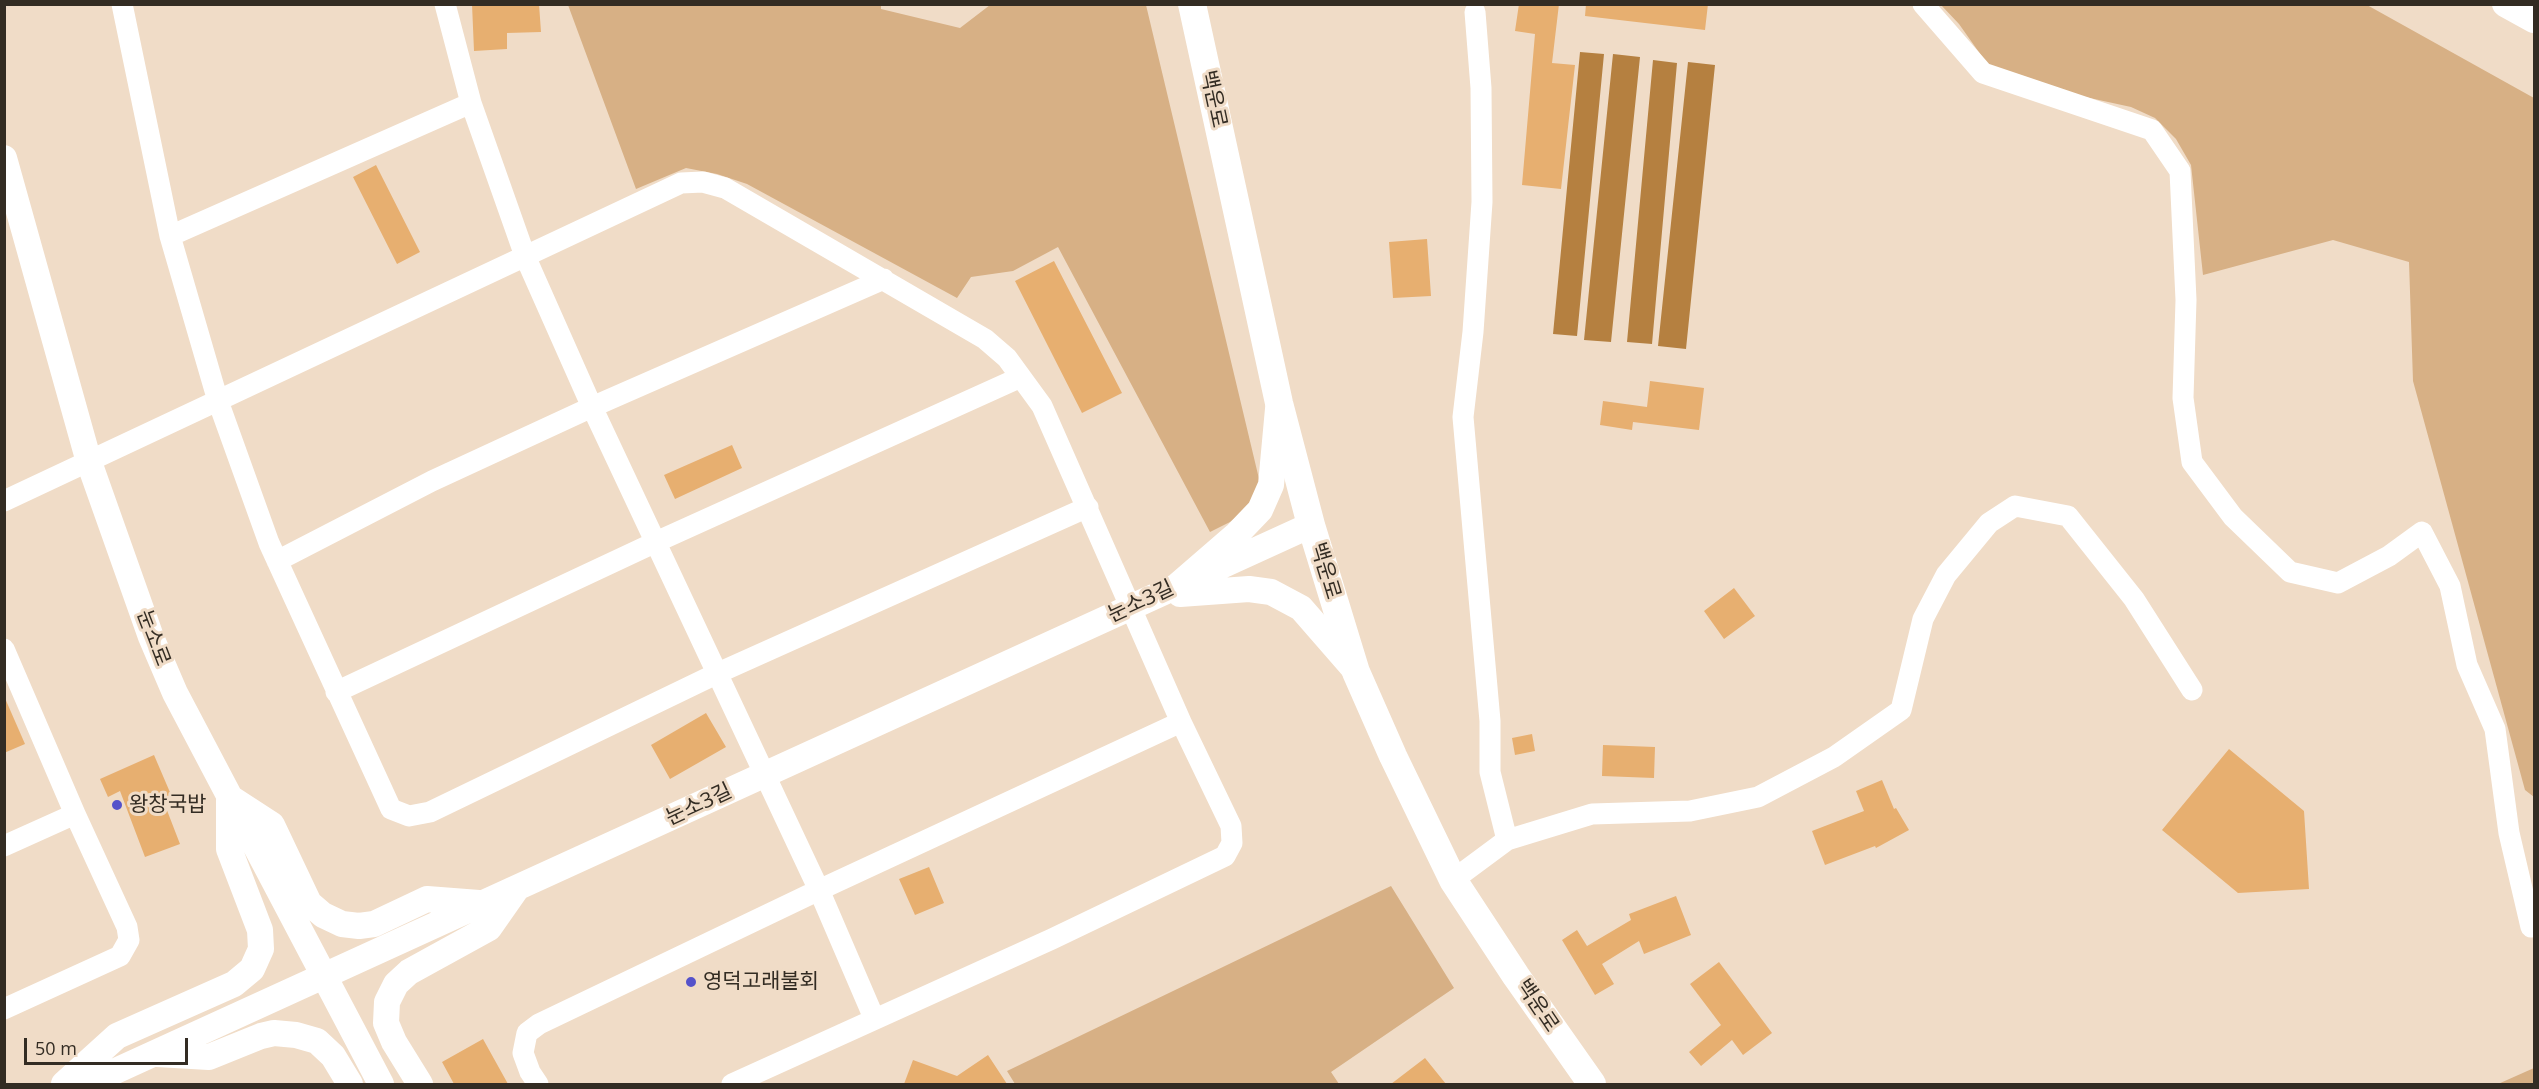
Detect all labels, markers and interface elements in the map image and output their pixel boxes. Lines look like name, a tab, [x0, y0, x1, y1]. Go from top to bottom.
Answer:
street label: 백운로	[1195, 68, 1231, 130]
street label: 백운로	[1304, 540, 1346, 602]
street label: 눈소3길	[1104, 576, 1178, 628]
street label: 눈소로	[131, 606, 175, 670]
street label: 눈소3길	[662, 779, 736, 831]
place label: 왕창국밥	[129, 792, 206, 818]
marker: 왕창국밥	[110, 798, 124, 812]
place label: 영덕고래불회	[703, 969, 819, 995]
marker: 영덕고래불회	[684, 975, 698, 989]
street label: 백운로	[1510, 975, 1564, 1037]
scale bar	[27, 1026, 190, 1064]
text: 50 m	[35, 1036, 77, 1060]

